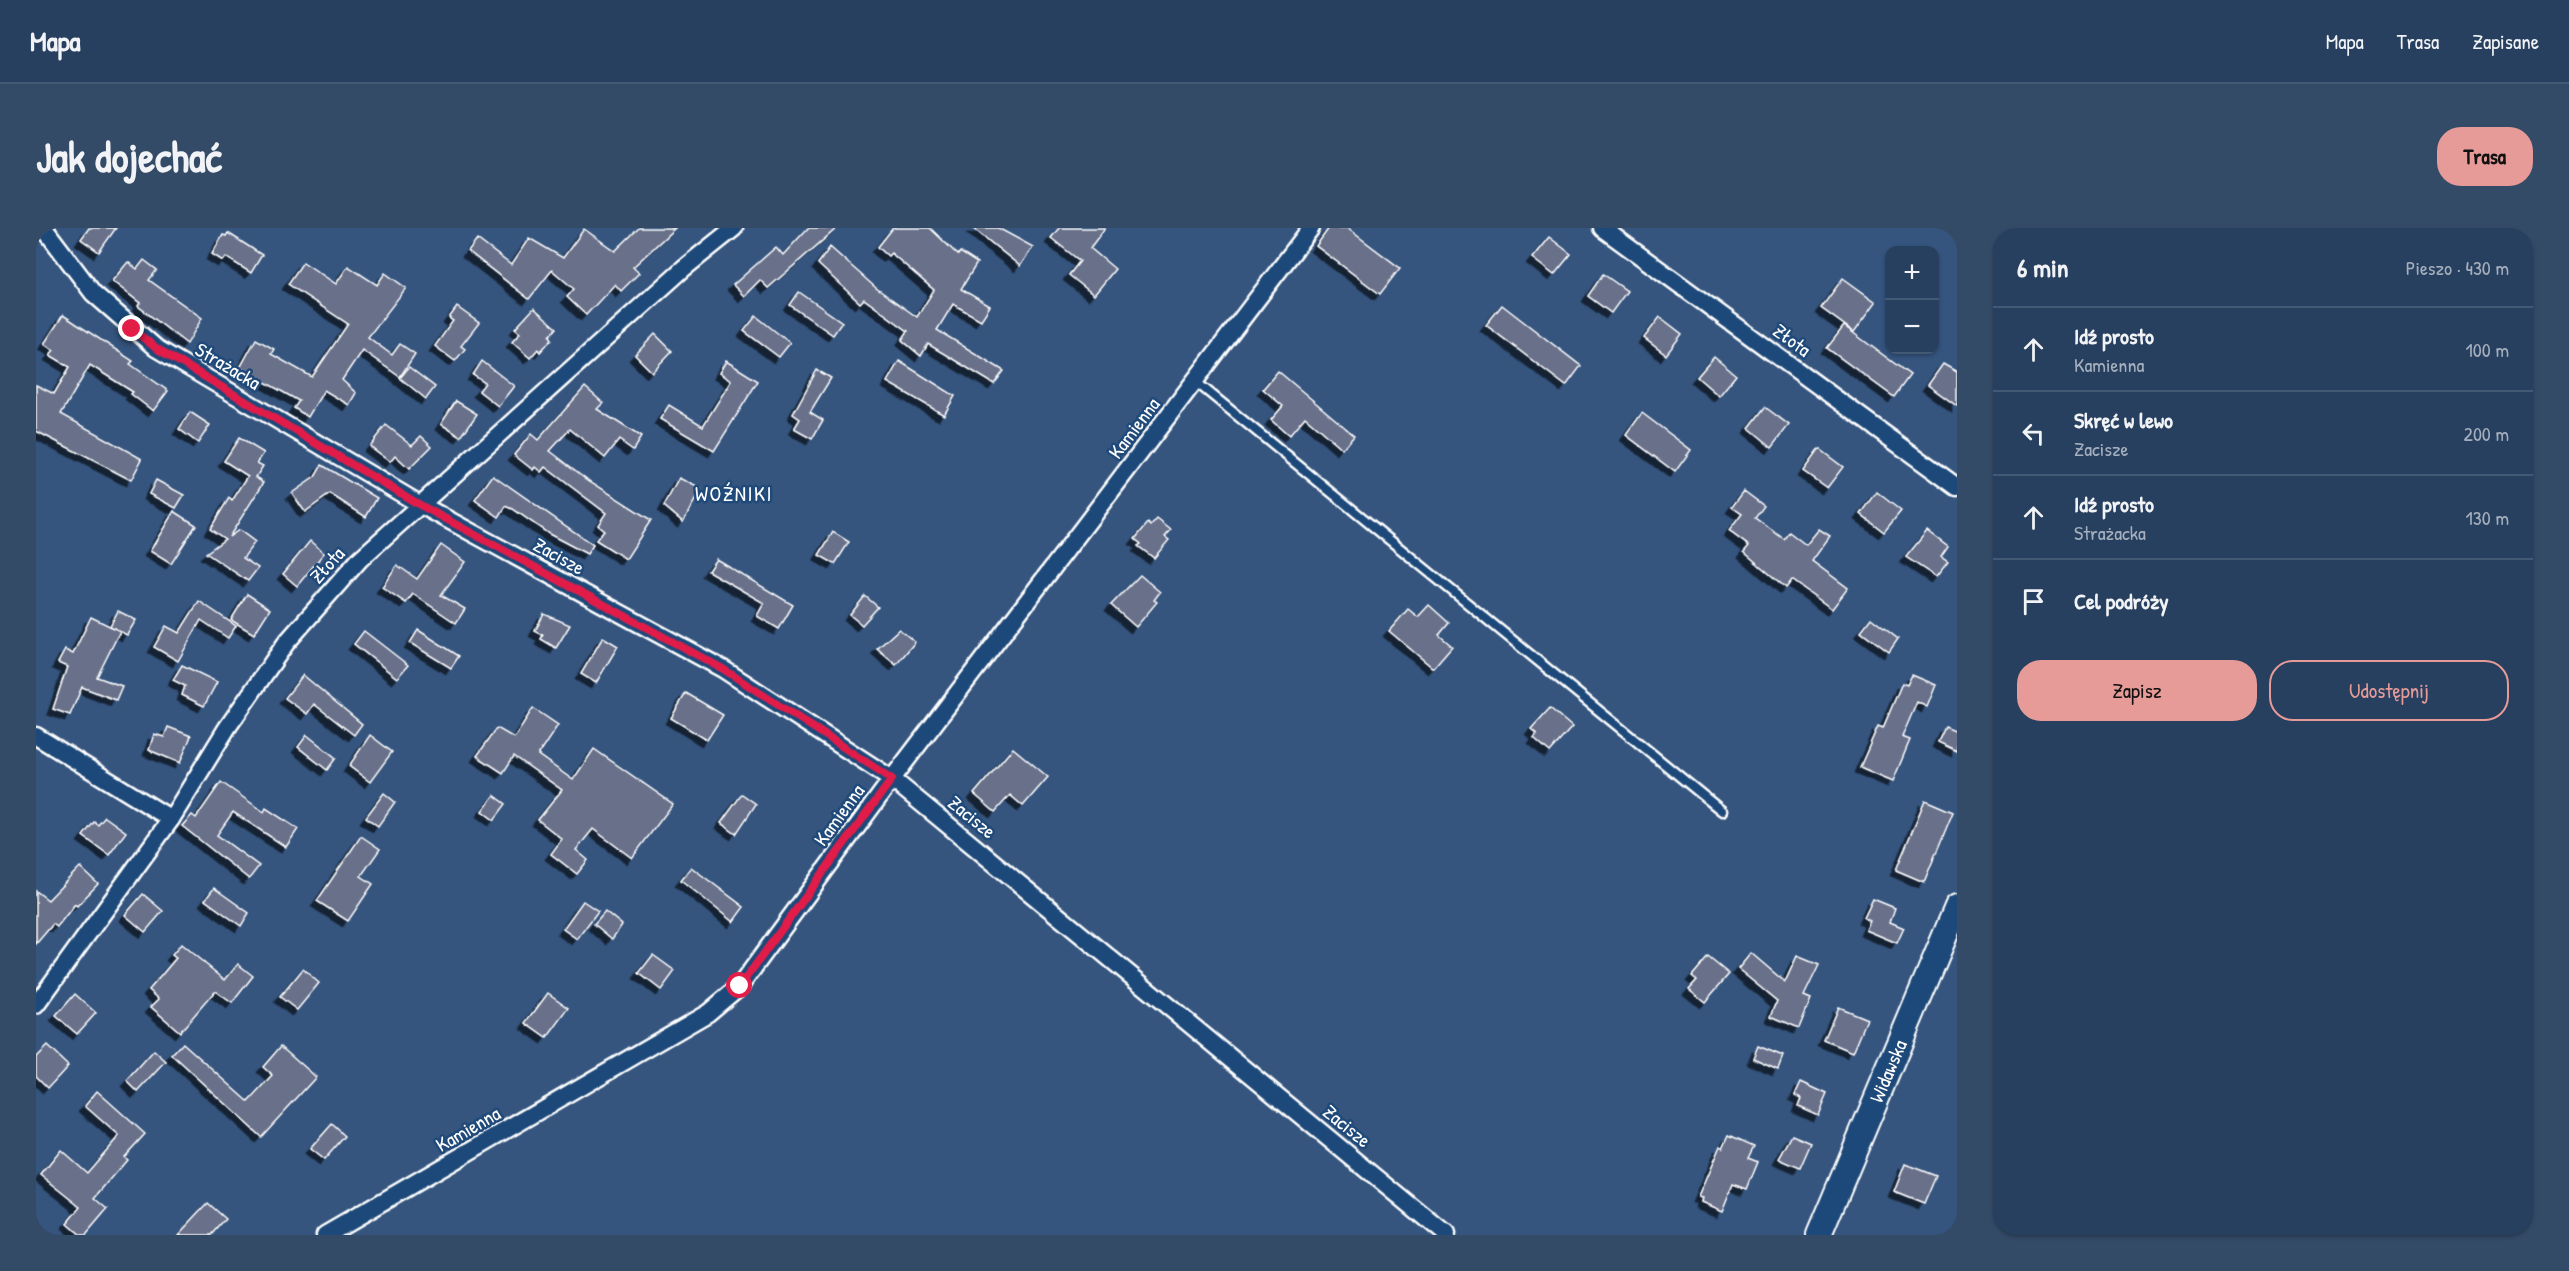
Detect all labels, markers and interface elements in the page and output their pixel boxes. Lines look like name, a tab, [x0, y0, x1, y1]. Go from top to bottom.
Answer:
text: Mapa	[30, 22, 81, 60]
text: Mapa	[2326, 27, 2364, 56]
text: Trasa	[2397, 27, 2439, 56]
text: Zapisane	[2472, 27, 2539, 56]
button: Trasa	[2437, 127, 2533, 186]
text: Jak dojechać	[36, 128, 222, 185]
map controls	[1885, 246, 1939, 354]
button: +	[1885, 246, 1939, 300]
text: 6 min	[2017, 250, 2069, 285]
text: Pieszo · 430 m	[2406, 254, 2509, 281]
button: −	[1885, 300, 1939, 354]
route end	[118, 315, 144, 341]
street label: Złota	[1768, 317, 1817, 363]
text: Idź prosto	[2074, 321, 2154, 351]
icon: ahead	[2017, 333, 2050, 366]
street label: Strażacka	[190, 335, 266, 396]
text: 100 m	[2466, 336, 2509, 363]
text: Kamienna	[2074, 351, 2144, 378]
street label: Kamienna	[1102, 391, 1166, 464]
text: Skręć w lewo	[2074, 405, 2173, 435]
icon: left	[2017, 417, 2050, 450]
text: 200 m	[2464, 420, 2509, 447]
text: Zacisze	[2074, 435, 2128, 462]
district label: WOŹNIKI	[695, 479, 773, 508]
text: Idź prosto	[2074, 489, 2154, 519]
icon: ahead	[2017, 501, 2050, 534]
text: 130 m	[2466, 504, 2509, 531]
text: Strażacka	[2074, 519, 2146, 546]
street label: Zacisze	[529, 531, 590, 581]
street label: Złota	[303, 540, 350, 589]
icon: arrive	[2017, 585, 2050, 618]
text: Cel podróży	[2074, 586, 2169, 616]
button: Zapisz	[2017, 660, 2257, 721]
button: Udostępnij	[2269, 660, 2509, 721]
street label: Kamienna	[807, 778, 870, 851]
street label: Zacisze	[943, 789, 1002, 844]
route start	[726, 972, 752, 998]
street label: Widawska	[1862, 1035, 1913, 1106]
street label: Zacisze	[1318, 1098, 1377, 1153]
street label: Kamienna	[431, 1099, 505, 1158]

